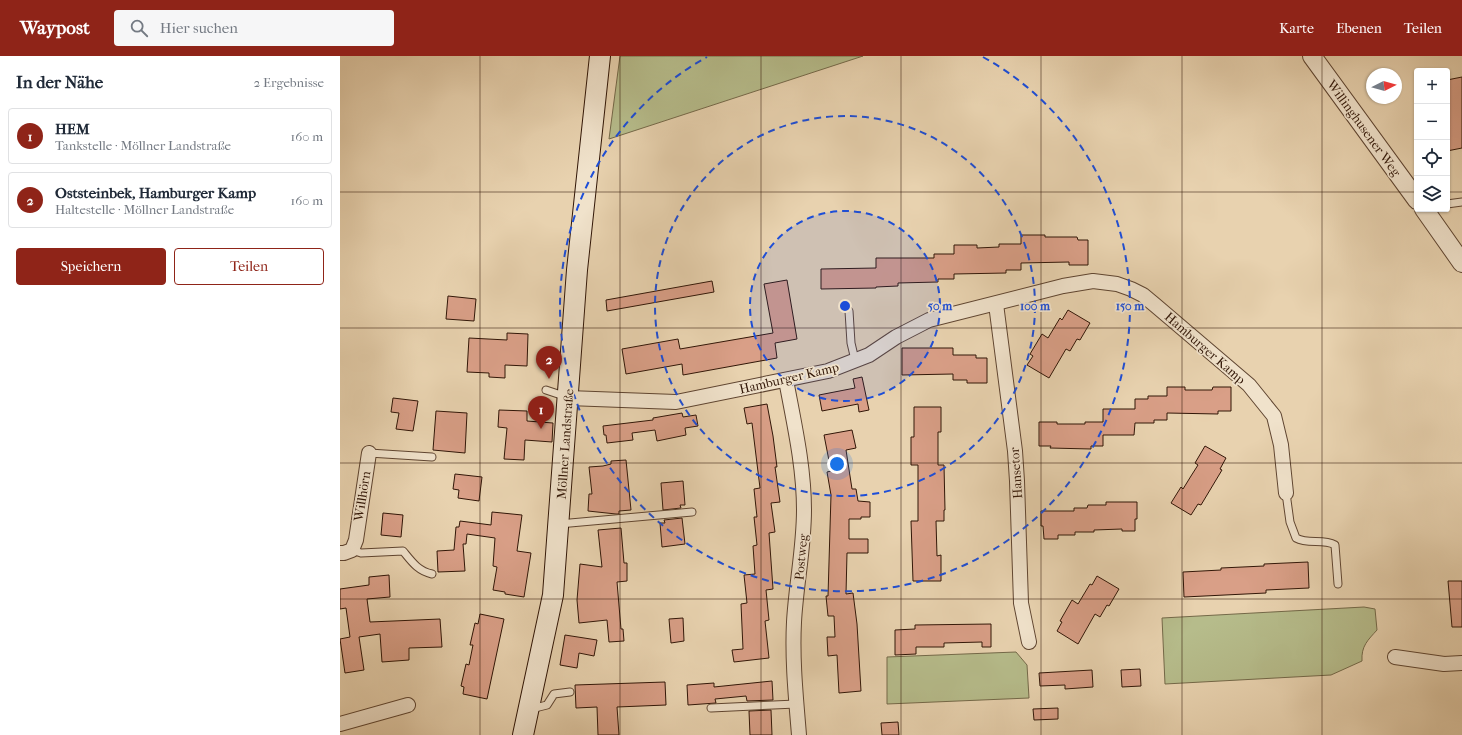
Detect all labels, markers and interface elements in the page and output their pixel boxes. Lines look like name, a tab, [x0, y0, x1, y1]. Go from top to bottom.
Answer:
search box	[114, 10, 394, 46]
text: Waypost	[20, 17, 90, 39]
icon: search	[128, 17, 150, 39]
text: Hier suchen	[160, 19, 238, 37]
text: Karte	[1279, 20, 1314, 37]
text: Ebenen	[1336, 20, 1382, 37]
text: Teilen	[1404, 20, 1442, 37]
north arrow	[1366, 68, 1402, 104]
map controls	[1414, 68, 1450, 212]
button: +	[1414, 68, 1450, 104]
text: In der Nähe	[16, 72, 103, 92]
text: 2 Ergebnisse	[254, 75, 324, 90]
street label: Willinghusener Weg	[1323, 76, 1405, 180]
button: −	[1414, 104, 1450, 140]
text: HEM	[55, 120, 90, 138]
text: 1	[28, 129, 32, 144]
text: 160 m	[291, 129, 323, 144]
text: Tankstelle · Möllner Landstraße	[55, 138, 231, 153]
button: locate	[1414, 140, 1450, 176]
button: layers	[1414, 176, 1450, 212]
text: Oststeinbek, Hamburger Kamp	[55, 184, 256, 202]
text: 2	[27, 193, 33, 208]
text: 160 m	[291, 193, 323, 208]
text: Haltestelle · Möllner Landstraße	[55, 202, 234, 217]
button: Speichern	[16, 248, 166, 285]
button: Teilen	[174, 248, 324, 285]
centre of rings	[838, 299, 852, 313]
text: 50 m	[928, 299, 953, 313]
text: 100 m	[1020, 299, 1051, 313]
text: 150 m	[1116, 299, 1145, 313]
street label: Hamburger Kamp	[1162, 309, 1248, 387]
pin: 2	[536, 346, 562, 379]
street label: Hamburger Kamp	[738, 359, 840, 397]
street label: Möllner Landstraße	[554, 388, 576, 500]
pin: 1	[528, 396, 554, 429]
street label: Hansetor	[1007, 446, 1025, 499]
your location	[827, 454, 847, 474]
street label: Willhörn	[350, 469, 373, 523]
street label: Postweg	[792, 532, 811, 581]

